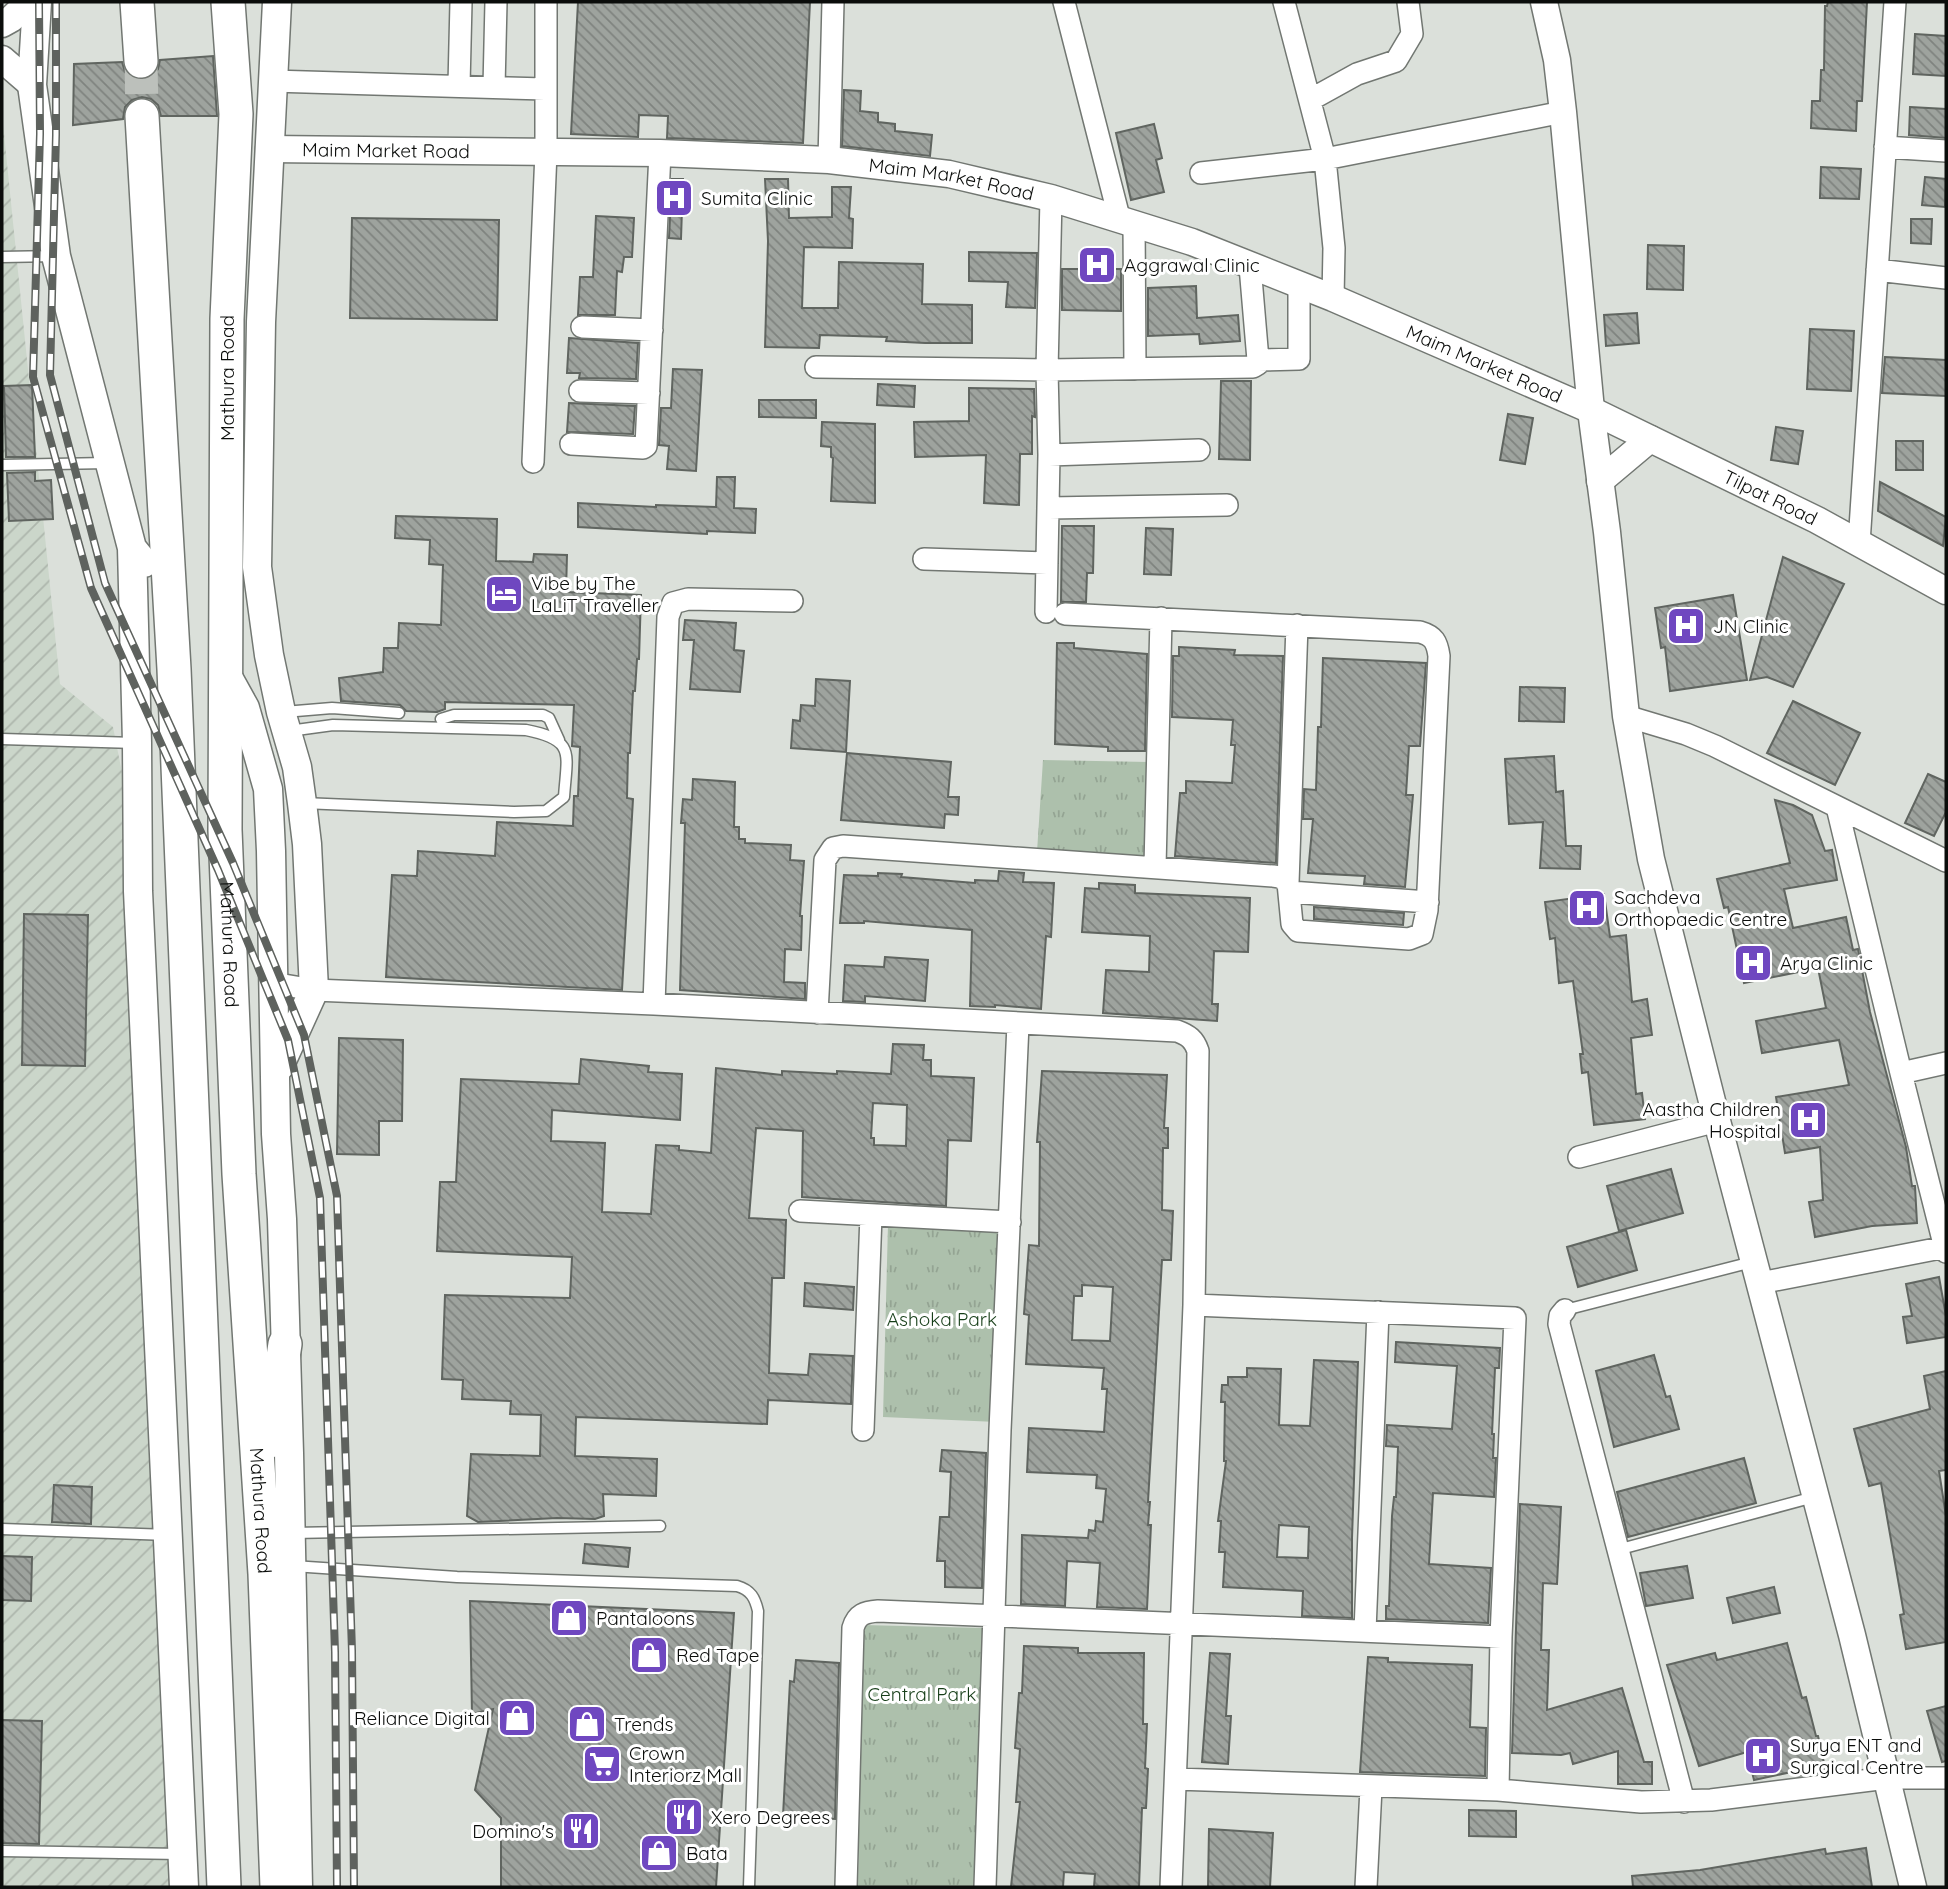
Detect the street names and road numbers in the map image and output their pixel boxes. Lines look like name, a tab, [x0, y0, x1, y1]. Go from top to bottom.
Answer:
street label: Maim Market Road	[302, 137, 470, 163]
street label: Maim Market Road	[867, 153, 1036, 206]
street label: Mathura Road	[215, 315, 239, 441]
street label: Maim Market Road	[1402, 319, 1566, 408]
street label: Tilpat Road	[1719, 464, 1821, 530]
street label: Mathura Road	[215, 881, 244, 1008]
street label: Mathura Road	[245, 1447, 277, 1574]

